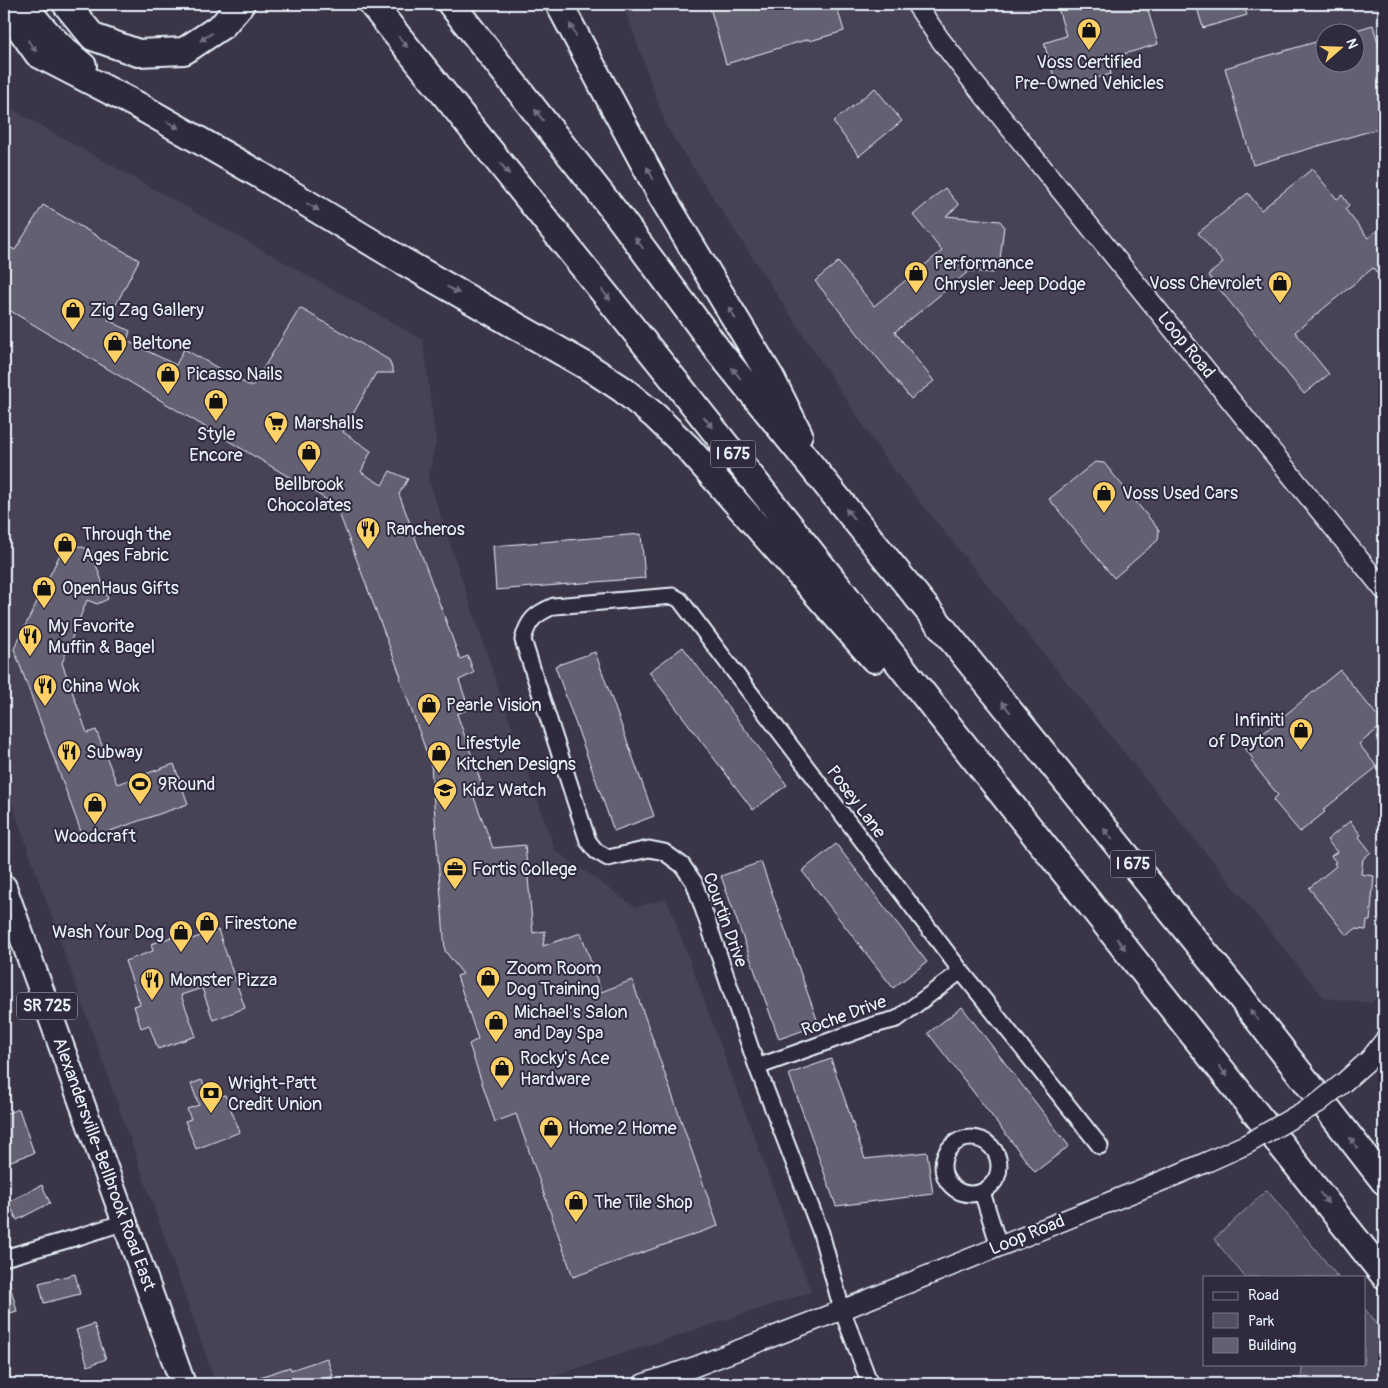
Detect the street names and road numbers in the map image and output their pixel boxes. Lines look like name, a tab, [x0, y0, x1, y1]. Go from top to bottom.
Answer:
street label: Loop Road	[1152, 307, 1220, 383]
road number: I 675	[710, 440, 756, 468]
street label: Posey Lane	[821, 761, 891, 843]
road number: I 675	[1110, 851, 1156, 878]
street label: Courtin Drive	[697, 870, 753, 971]
street label: Roche Drive	[798, 990, 890, 1042]
road number: SR 725	[17, 992, 77, 1019]
street label: Alexandersville-Bellbrook Road East	[47, 1034, 161, 1295]
street label: Loop Road	[986, 1209, 1068, 1261]

